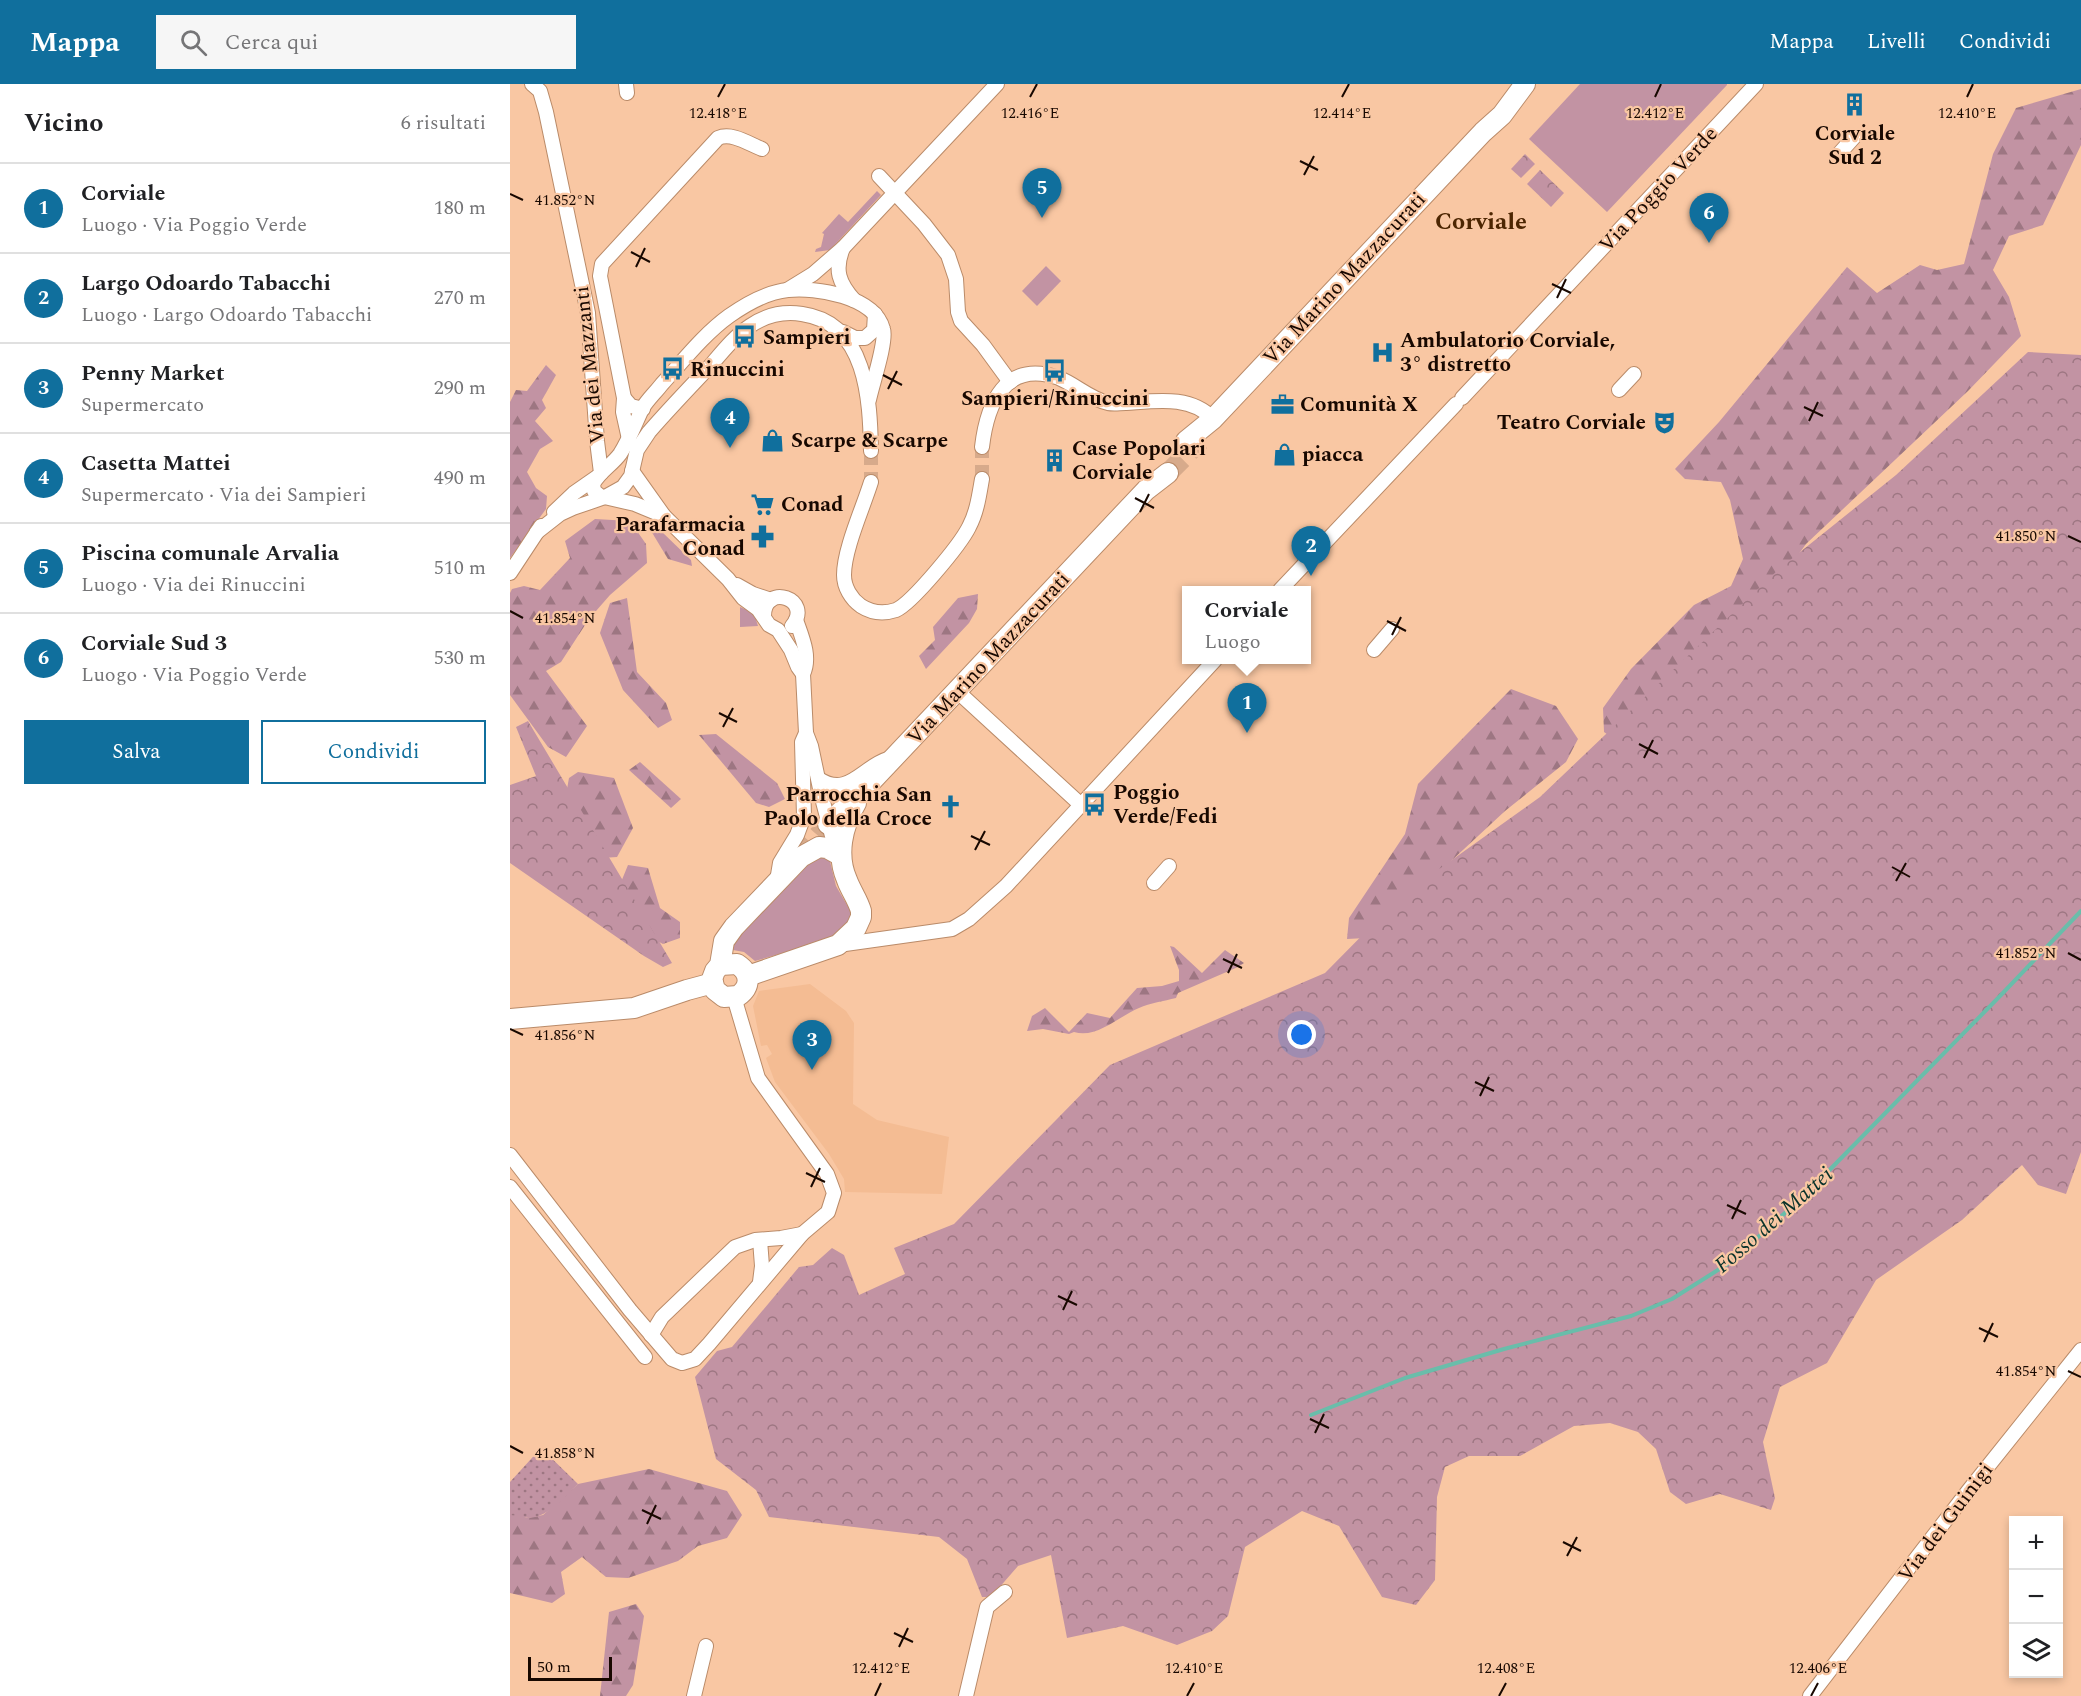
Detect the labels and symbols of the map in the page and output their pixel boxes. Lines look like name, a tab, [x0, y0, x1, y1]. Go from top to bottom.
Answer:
building icon: Corviale Sud 2	[1842, 92, 1868, 118]
text: 12.418°E	[689, 102, 747, 125]
text: 12.416°E	[1001, 102, 1059, 125]
text: 12.414°E	[1313, 102, 1371, 125]
text: 12.412°E	[1626, 102, 1684, 125]
text: 12.410°E	[1938, 102, 1996, 125]
place label: Corviale Sud 2	[1815, 118, 1895, 174]
street label: Via Poggio Verde	[1592, 119, 1726, 260]
pin: 5	[1022, 168, 1062, 218]
street label: Via Marino Mazzacurati	[1256, 185, 1434, 373]
text: 41.852°N	[535, 189, 595, 212]
pin: 6	[1690, 194, 1728, 243]
district label: Corviale	[1435, 204, 1527, 240]
street label: Via dei Mazzanti	[566, 285, 614, 445]
place label: Sampieri	[763, 322, 851, 354]
bus stop icon: Sampieri	[732, 324, 758, 350]
place label: Ambulatorio Corviale, 3° distretto	[1400, 325, 1615, 381]
hospital icon: Ambulatorio Corviale, 3° distretto	[1369, 339, 1395, 365]
place label: Rinuccini	[690, 354, 785, 386]
bus stop icon: Rinuccini	[659, 356, 685, 382]
bus stop icon: Sampieri/Rinuccini	[1042, 357, 1068, 383]
place label: Sampieri/Rinuccini	[961, 383, 1149, 415]
place label: Comunità X	[1300, 389, 1418, 421]
office icon: Comunità X	[1269, 391, 1295, 417]
pin: 4	[710, 398, 750, 448]
place label: Teatro Corviale	[1497, 407, 1646, 439]
theatre icon: Teatro Corviale	[1651, 409, 1677, 435]
place label: Scarpe & Scarpe	[791, 425, 948, 457]
shop icon: Scarpe & Scarpe	[760, 427, 786, 453]
place label: Case Popolari Corviale	[1072, 433, 1206, 489]
place label: piacca	[1302, 439, 1363, 471]
shop icon: piacca	[1271, 441, 1297, 467]
building icon: Case Popolari Corviale	[1041, 447, 1067, 473]
place label: Conad	[781, 489, 843, 521]
supermarket icon: Conad	[750, 491, 776, 517]
place label: Parafarmacia Conad	[615, 509, 745, 565]
pharmacy icon: Parafarmacia Conad	[750, 523, 776, 549]
text: 41.850°N	[1996, 525, 2056, 548]
pin: 2	[1292, 526, 1330, 576]
street label: Via Marino Mazzacurati	[900, 565, 1078, 753]
text: 41.854°N	[535, 607, 595, 630]
pin: 1	[1228, 684, 1266, 733]
place label: Poggio Verde/Fedi	[1113, 777, 1218, 833]
place label: Parrocchia San Paolo della Croce	[764, 779, 932, 835]
bus stop icon: Poggio Verde/Fedi	[1082, 791, 1108, 817]
church icon: Parrocchia San Paolo della Croce	[937, 793, 963, 819]
text: 41.852°N	[1996, 942, 2056, 965]
pin: 3	[792, 1020, 832, 1070]
your location	[1287, 1020, 1316, 1049]
text: 41.856°N	[535, 1024, 595, 1047]
water label: Fosso dei Mattei	[1707, 1159, 1841, 1281]
text: 41.854°N	[1996, 1360, 2056, 1383]
text: 41.858°N	[535, 1442, 595, 1465]
street label: Via dei Guinigi	[1890, 1456, 2001, 1589]
scale bar	[528, 1654, 612, 1682]
text: 12.412°E	[852, 1657, 910, 1680]
text: 12.410°E	[1165, 1657, 1223, 1680]
text: 12.408°E	[1477, 1657, 1535, 1680]
text: 12.406°E	[1789, 1657, 1847, 1680]

